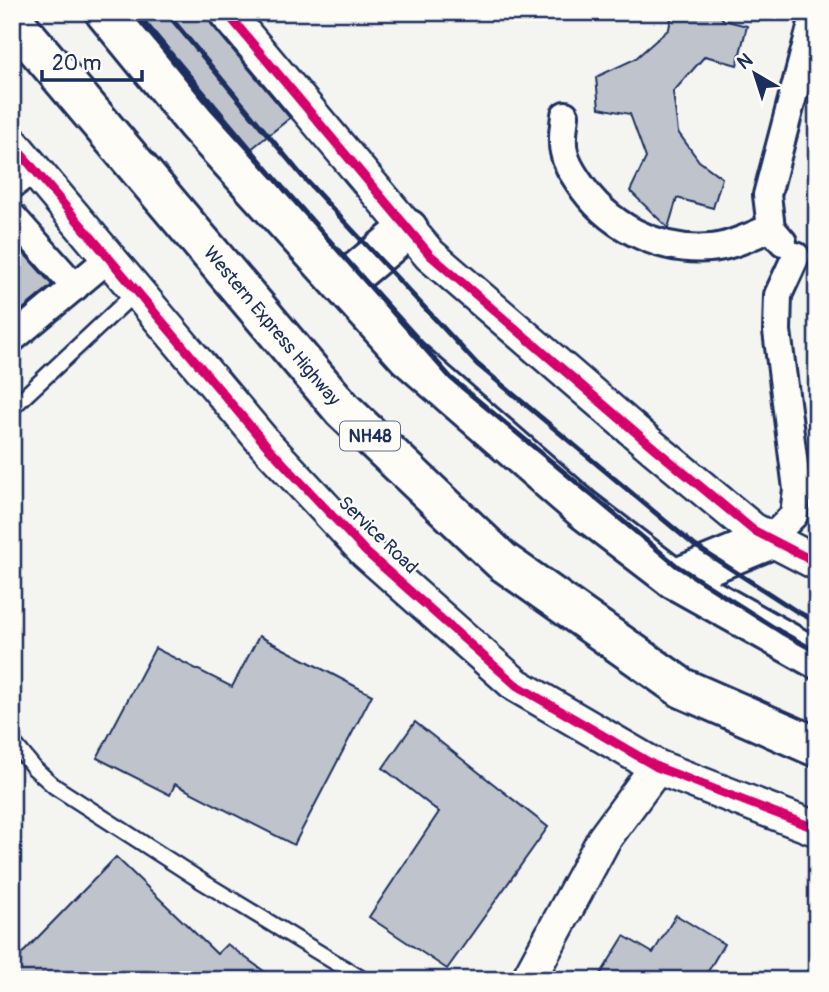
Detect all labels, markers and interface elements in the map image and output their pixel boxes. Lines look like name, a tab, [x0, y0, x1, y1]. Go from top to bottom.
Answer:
scale bar	[42, 38, 142, 82]
north arrow	[720, 38, 790, 108]
text: N	[732, 48, 758, 75]
text: 20 m	[52, 50, 101, 77]
street label: Western Express Highway	[198, 241, 346, 411]
road number: NH48	[340, 422, 400, 450]
street label: Service Road	[333, 491, 423, 579]

